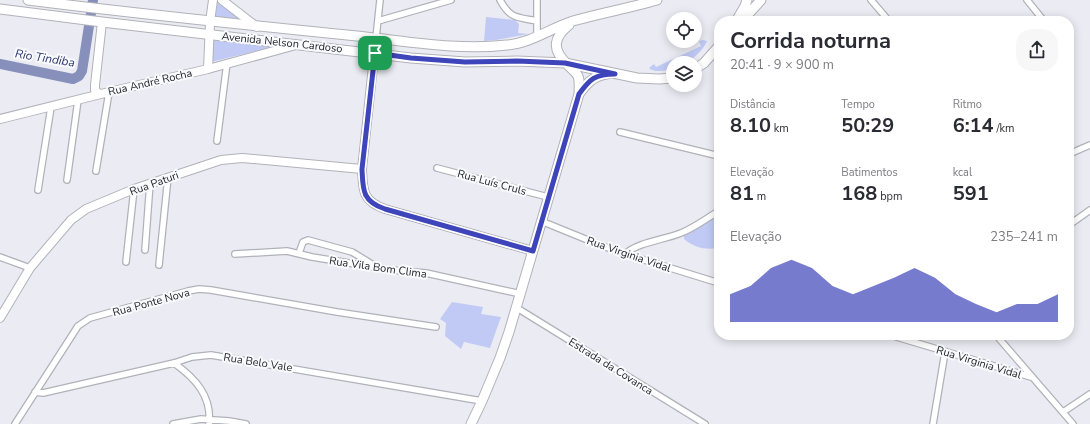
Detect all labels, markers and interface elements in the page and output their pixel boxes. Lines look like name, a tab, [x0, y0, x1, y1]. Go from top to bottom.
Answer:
map controls	[666, 12, 702, 92]
button: locate	[666, 12, 702, 48]
text: Corrida noturna	[730, 26, 891, 56]
street label: Avenida Nelson Cardoso	[221, 29, 343, 56]
button: share	[1016, 29, 1058, 71]
pin	[358, 36, 392, 70]
icon: arrive	[364, 42, 386, 64]
water label: Rio Tindiba	[14, 45, 76, 71]
button: layers	[666, 56, 702, 92]
text: 20:41 · 9 × 900 m	[730, 56, 834, 74]
street label: Rua André Rocha	[107, 65, 194, 99]
text: Distância	[730, 97, 775, 112]
text: Tempo	[841, 97, 875, 112]
text: Ritmo	[953, 97, 982, 112]
text: 8.10	[730, 112, 771, 139]
text: 50:29	[841, 112, 894, 139]
text: 6:14	[953, 112, 994, 139]
text: km	[771, 121, 789, 136]
text: /km	[994, 121, 1014, 136]
text: Elevação	[730, 165, 774, 180]
text: Batimentos	[841, 165, 898, 180]
text: kcal	[953, 165, 972, 180]
street label: Rua Luís Cruls	[456, 166, 528, 199]
street label: Rua Paturi	[128, 168, 181, 199]
text: 81	[730, 180, 754, 207]
text: 168	[841, 180, 877, 207]
text: 591	[953, 180, 989, 207]
text: m	[754, 189, 766, 204]
text: bpm	[877, 189, 902, 204]
text: Elevação	[730, 228, 782, 246]
text: 235–241 m	[990, 228, 1058, 246]
street label: Rua Virginia Vidal	[585, 233, 674, 276]
street label: Rua Vila Bom Clima	[328, 253, 428, 282]
street label: Rua Ponte Nova	[111, 285, 192, 320]
street label: Estrada da Covanca	[566, 334, 656, 399]
street label: Rua Virginia Vidal	[934, 342, 1024, 383]
street label: Rua Belo Vale	[222, 350, 294, 375]

